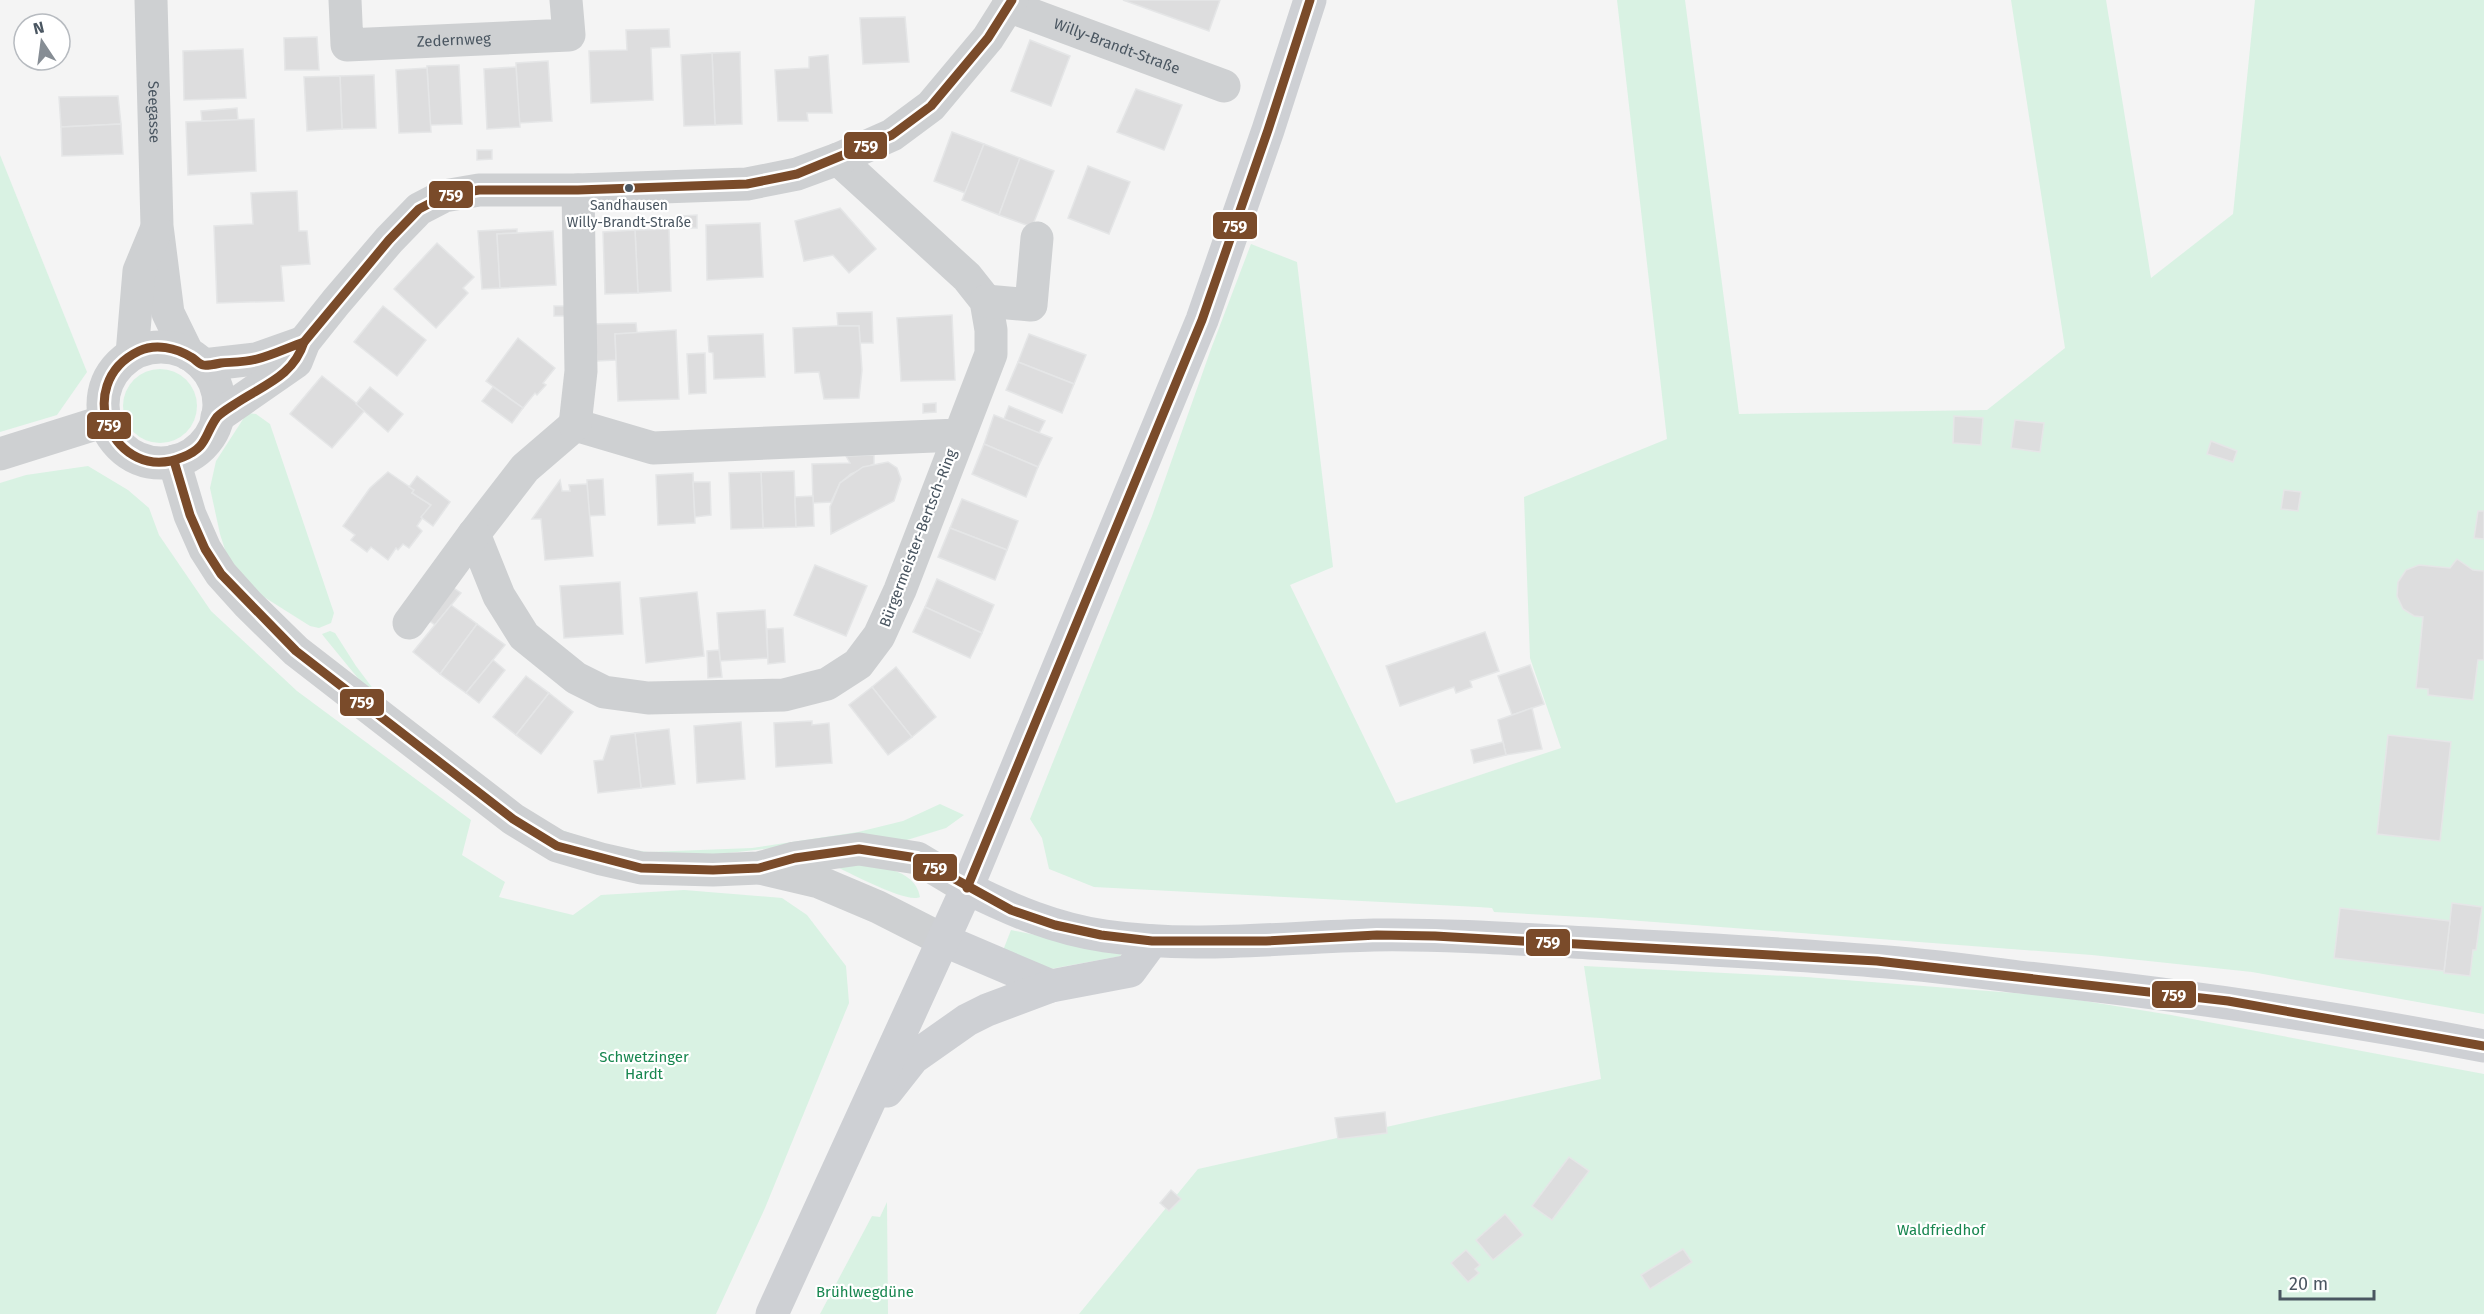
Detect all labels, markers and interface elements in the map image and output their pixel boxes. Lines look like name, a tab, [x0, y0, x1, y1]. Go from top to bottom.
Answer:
north arrow	[12, 12, 72, 72]
street label: Willy-Brandt-Straße	[1051, 15, 1182, 78]
text: N	[31, 17, 46, 38]
street label: Zedernweg	[416, 30, 492, 51]
street label: Seegasse	[144, 81, 164, 143]
line badge: 759	[843, 131, 888, 160]
text: 759	[854, 137, 878, 156]
line badge: 759	[428, 180, 474, 209]
marker: Sandhausen Willy-Brandt-Straße	[623, 182, 635, 194]
text: 759	[439, 186, 463, 205]
place label: Sandhausen Willy-Brandt-Straße	[567, 197, 691, 231]
line badge: 759	[1212, 211, 1258, 240]
text: 759	[1223, 217, 1247, 236]
line badge: 759	[86, 411, 132, 440]
text: 759	[97, 416, 121, 435]
street label: Bürgermeister-Bertsch-Ring	[876, 446, 960, 630]
line badge: 759	[339, 688, 385, 717]
text: 759	[350, 693, 374, 712]
line badge: 759	[912, 853, 958, 882]
text: 759	[923, 859, 947, 878]
line badge: 759	[1525, 928, 1571, 957]
text: 759	[1536, 933, 1560, 952]
line badge: 759	[2151, 980, 2197, 1009]
text: 759	[2162, 986, 2186, 1005]
park label: Schwetzinger Hardt	[599, 1048, 689, 1083]
park label: Waldfriedhof	[1897, 1221, 1986, 1239]
scale bar	[2280, 1263, 2374, 1301]
text: 20 m	[2289, 1273, 2328, 1295]
park label: Brühlwegdüne	[816, 1283, 914, 1301]

